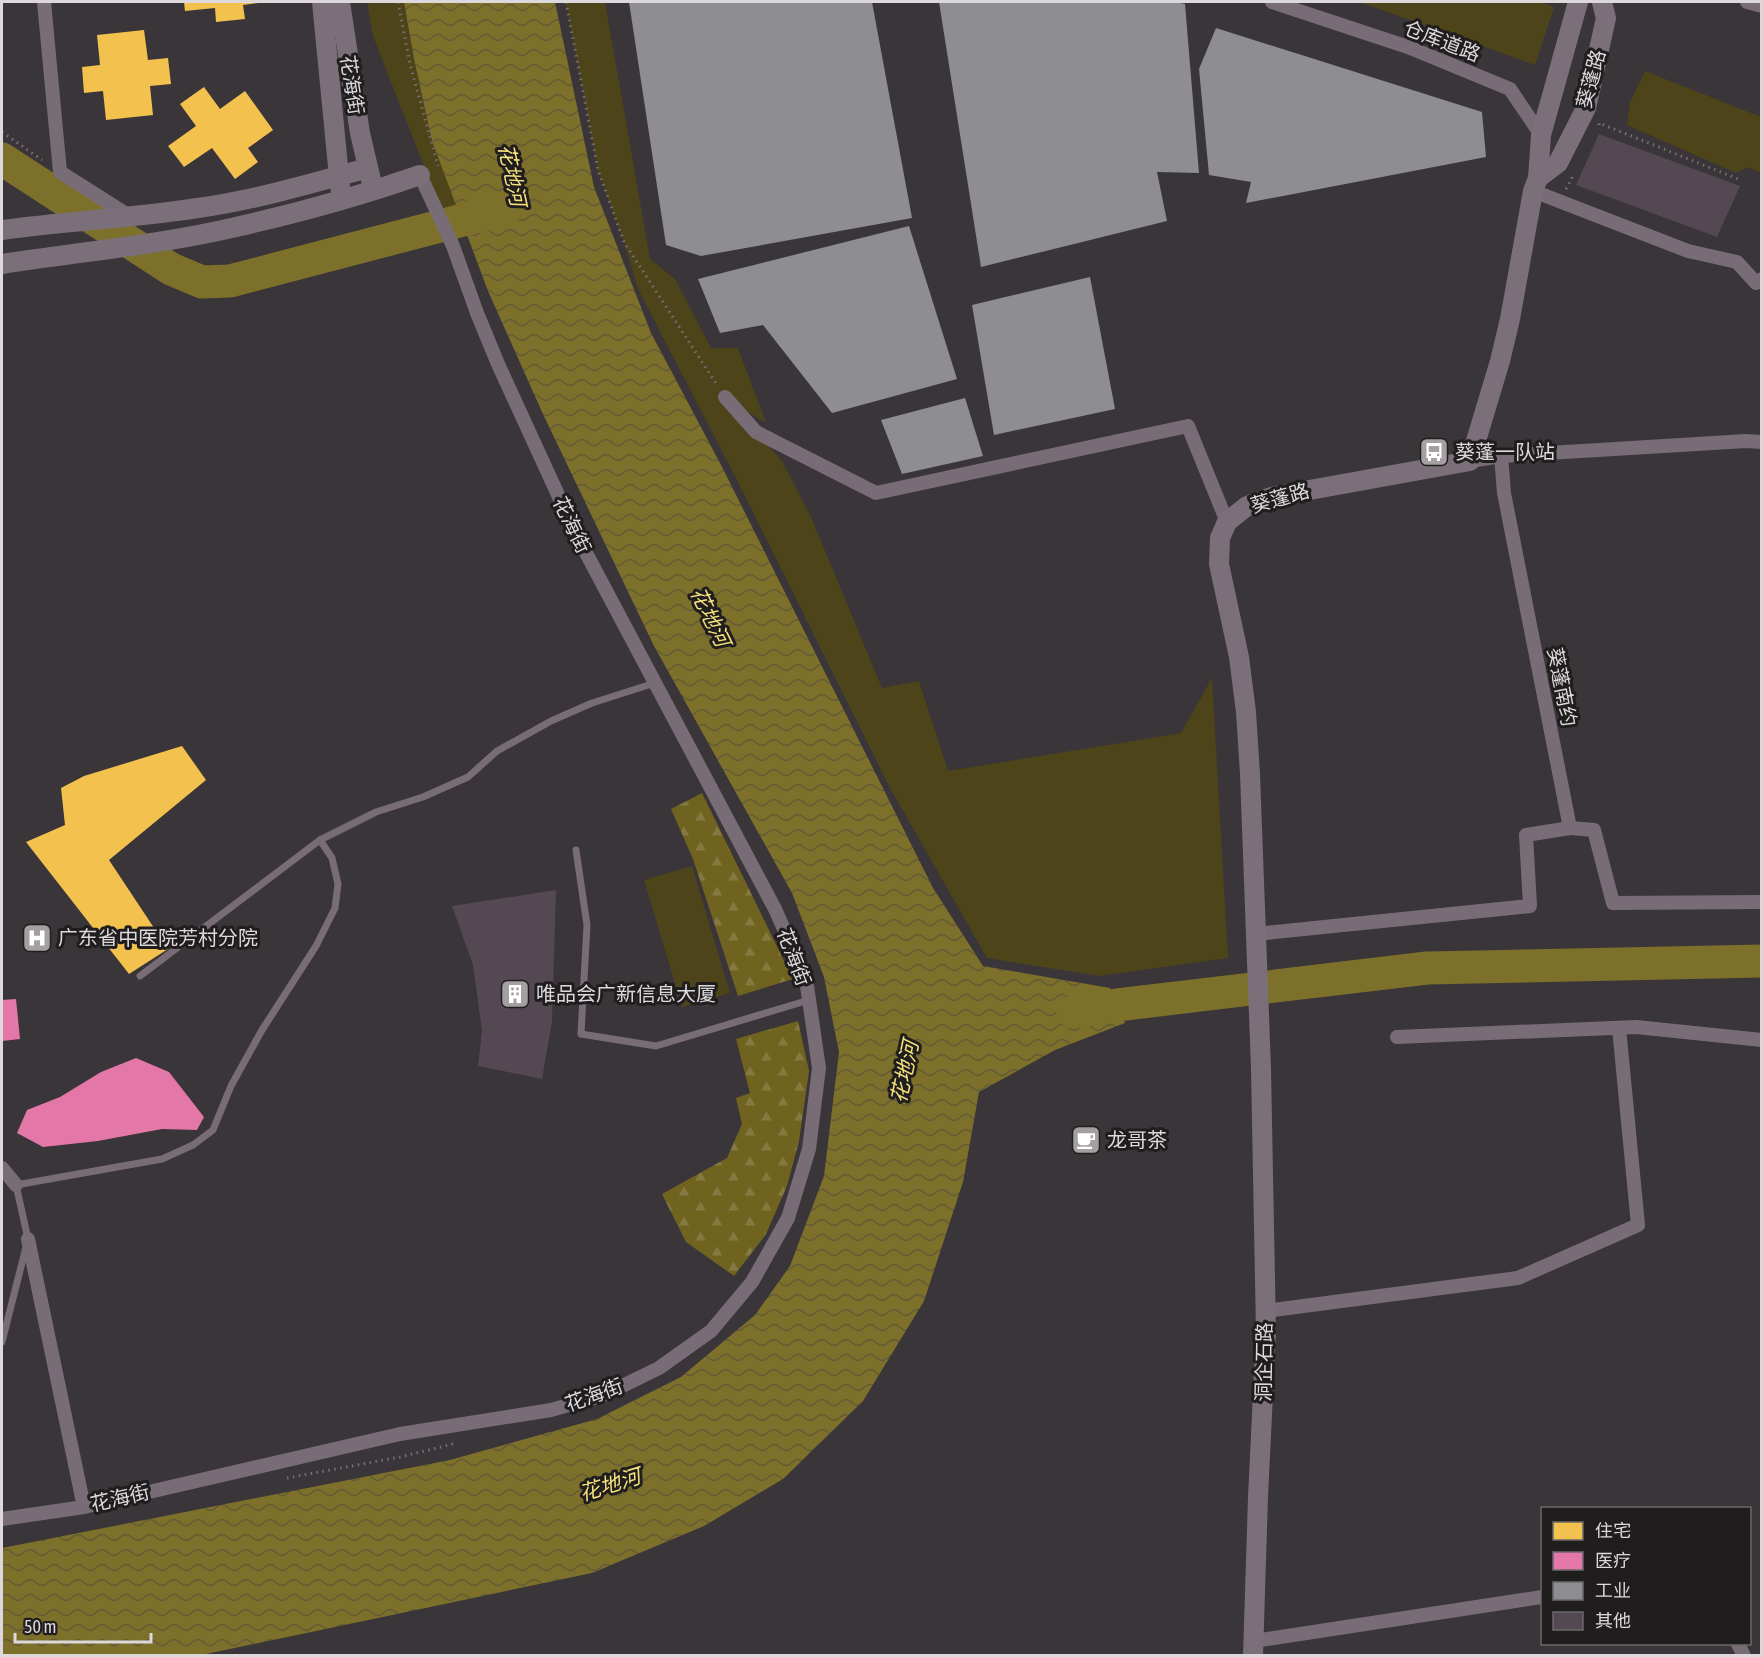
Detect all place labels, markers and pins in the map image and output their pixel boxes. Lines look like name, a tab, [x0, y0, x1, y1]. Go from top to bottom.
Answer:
bus stop icon: 葵蓬一队站	[1418, 436, 1450, 468]
place label: 葵蓬一队站	[1455, 440, 1555, 463]
hospital icon: 广东省中医院芳村分院	[21, 922, 53, 954]
place label: 广东省中医院芳村分院	[58, 926, 258, 949]
building icon: 唯品会广新信息大厦	[499, 978, 531, 1010]
place label: 唯品会广新信息大厦	[536, 982, 716, 1005]
cafe icon: 龙哥茶	[1070, 1124, 1102, 1156]
place label: 龙哥茶	[1107, 1128, 1167, 1151]

